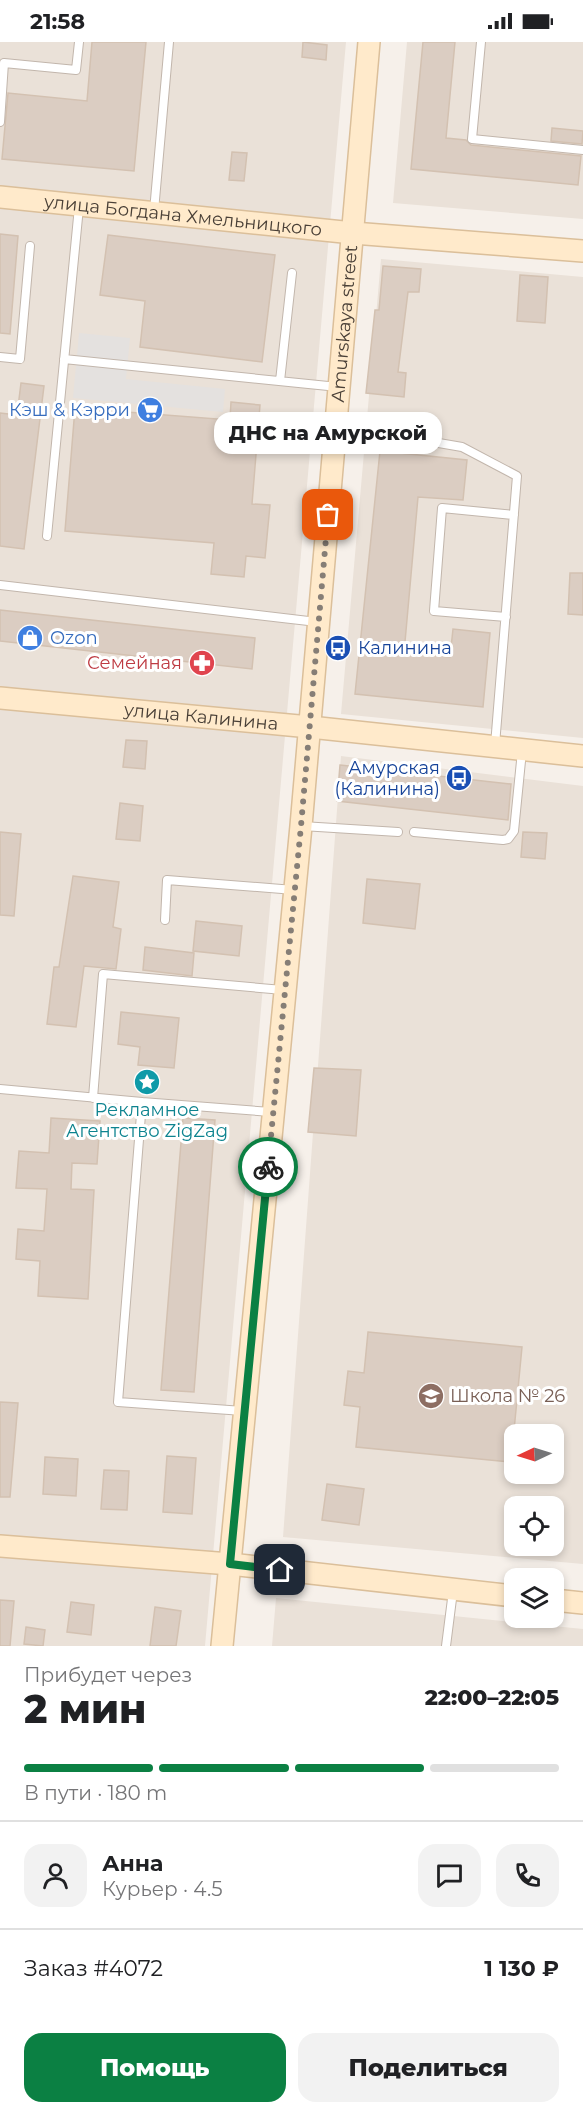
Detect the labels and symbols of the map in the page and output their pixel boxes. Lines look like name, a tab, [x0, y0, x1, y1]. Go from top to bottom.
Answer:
street label: улица Богдана Хмельницкого	[42, 190, 323, 241]
street label: Amurskaya street	[327, 244, 362, 403]
supermarket icon: Кэш & Кэрри	[135, 395, 165, 425]
place label: Кэш & Кэрри	[9, 399, 130, 421]
callout: ДНС на Амурской	[214, 413, 442, 455]
pin	[302, 489, 353, 540]
shop icon: Ozon	[15, 623, 45, 653]
place label: Ozon	[50, 627, 98, 649]
bus stop icon: Калинина	[323, 633, 353, 663]
place label: Калинина	[358, 637, 452, 659]
pharmacy icon: Семейная	[187, 648, 217, 678]
place label: Семейная	[87, 652, 182, 674]
street label: улица Калинина	[122, 699, 279, 735]
place label: Амурская (Калинина)	[334, 757, 440, 800]
bus stop icon: Амурская (Калинина)	[444, 763, 474, 793]
place icon: Рекламное Агентство ZigZag	[132, 1067, 162, 1097]
place label: Рекламное Агентство ZigZag	[66, 1099, 228, 1142]
courier	[238, 1137, 298, 1197]
school or university icon: Школа № 26	[416, 1381, 446, 1411]
place label: Школа № 26	[450, 1385, 565, 1407]
north arrow	[504, 1424, 564, 1484]
pin	[254, 1544, 305, 1595]

